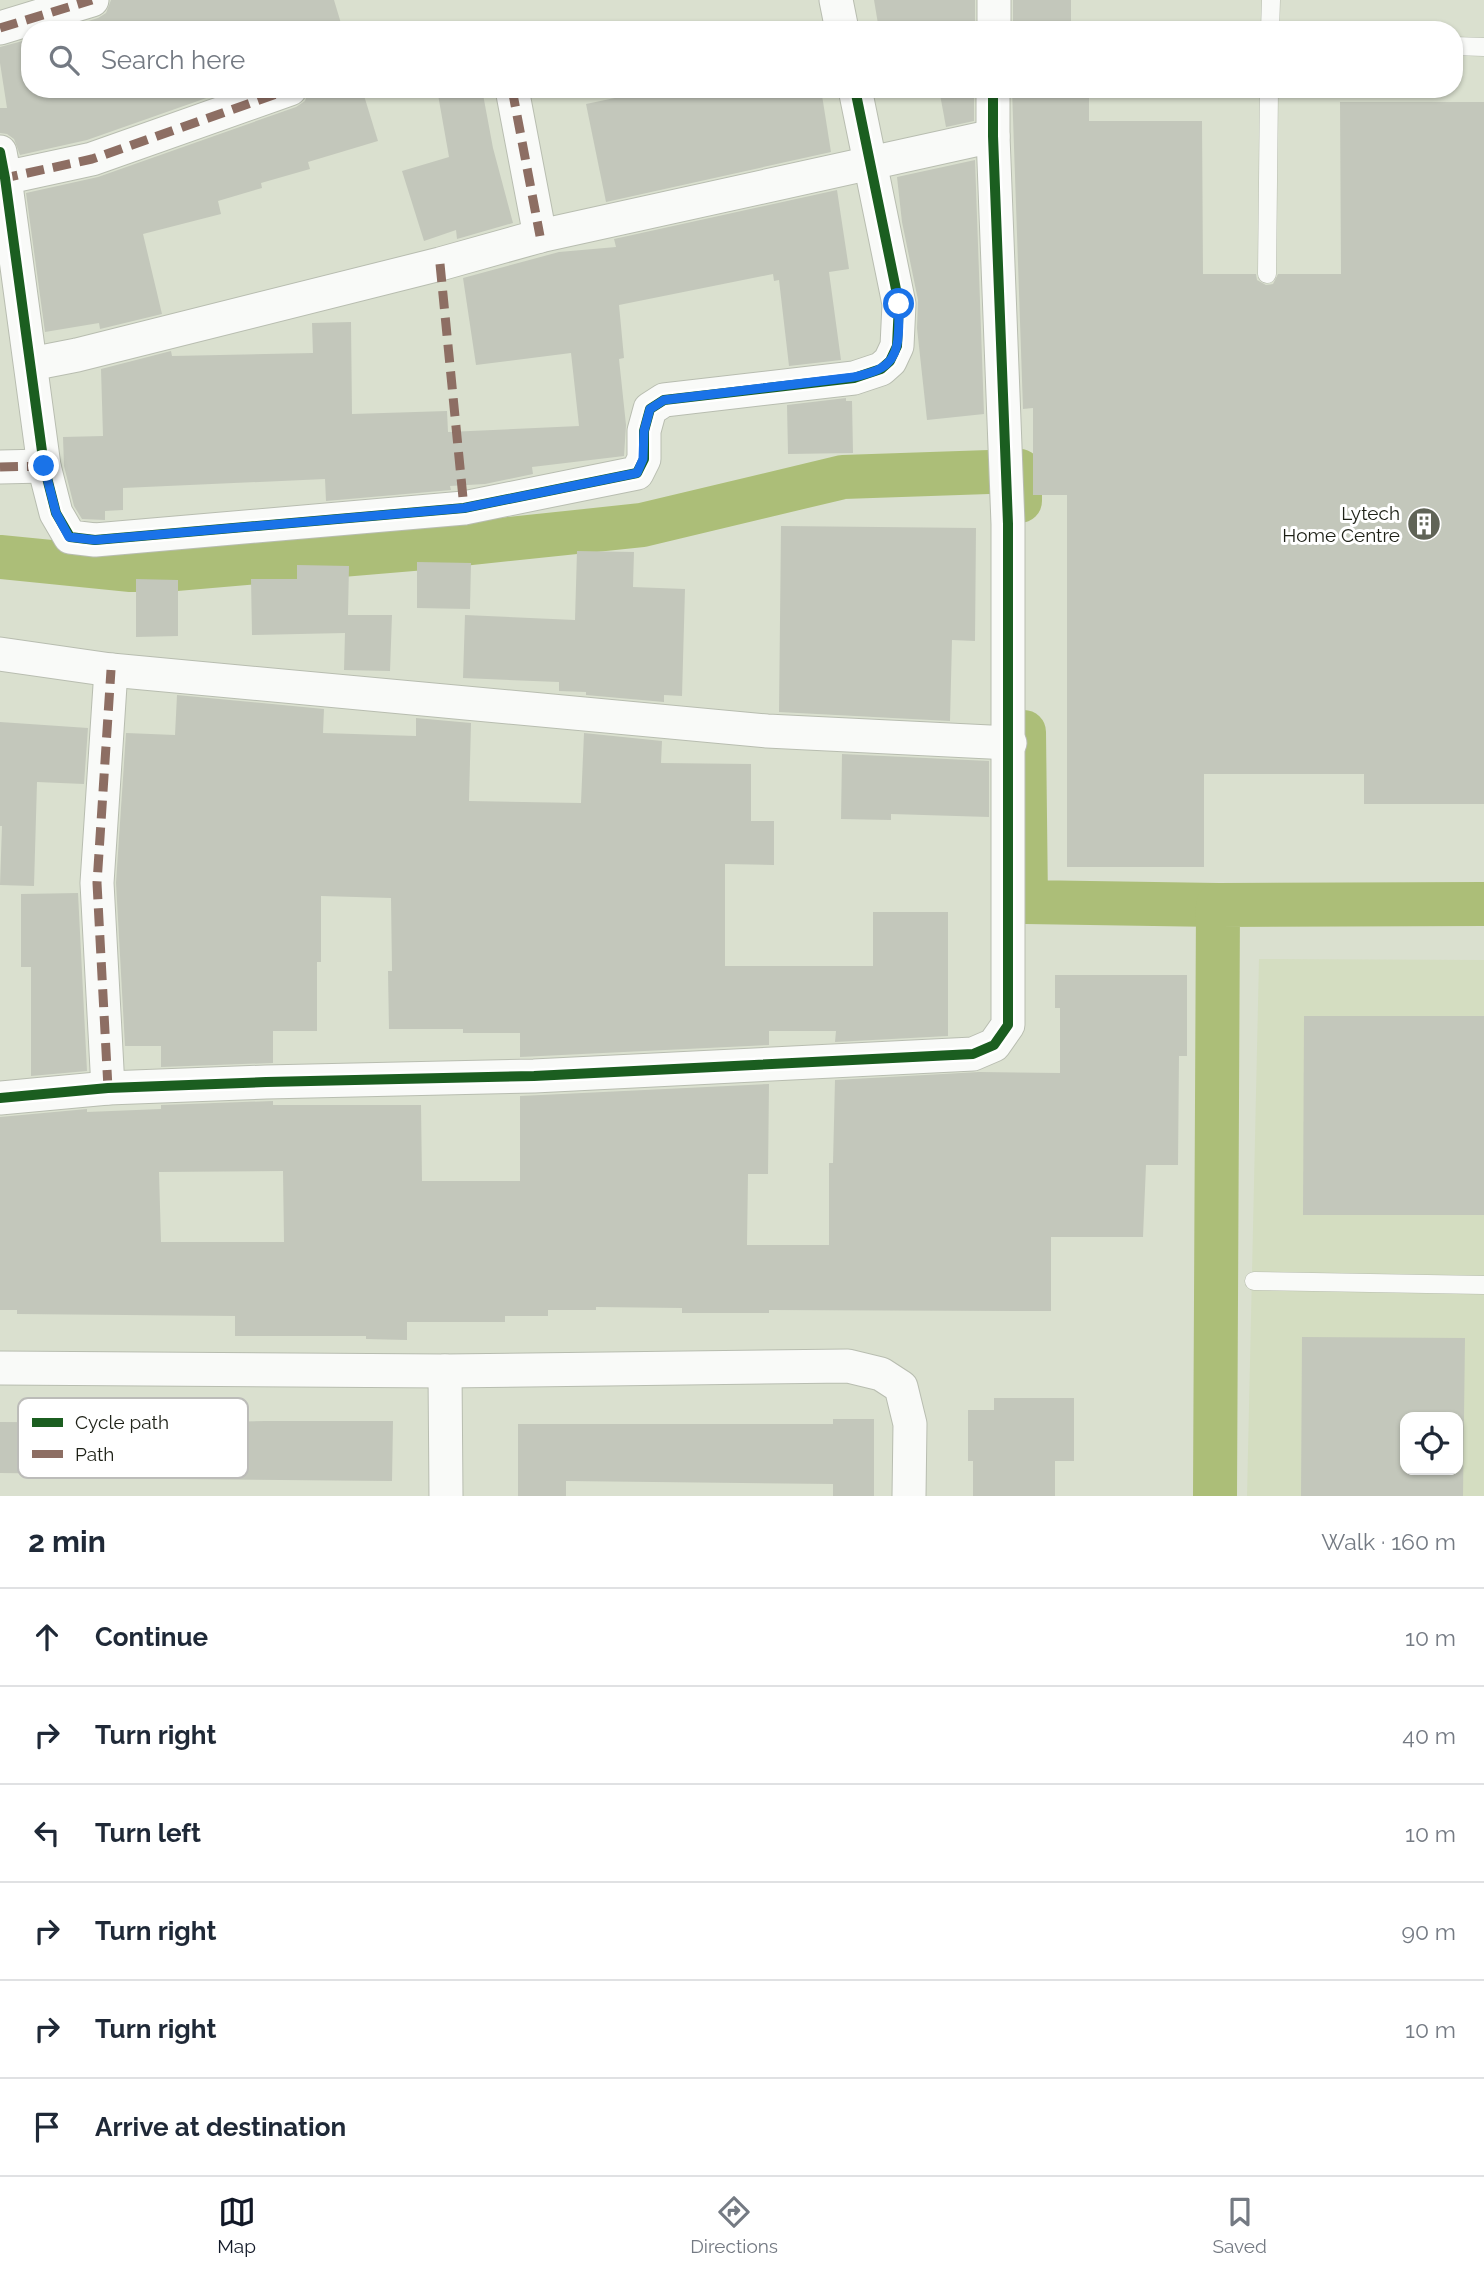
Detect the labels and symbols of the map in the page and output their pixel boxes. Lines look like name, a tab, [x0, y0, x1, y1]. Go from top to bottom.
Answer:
route start	[883, 288, 914, 319]
route end	[28, 450, 59, 481]
place label: Lytech Home Centre	[1282, 502, 1400, 546]
building icon: Lytech Home Centre	[1405, 505, 1443, 543]
legend	[18, 1398, 248, 1478]
text: Cycle path	[75, 1411, 169, 1433]
text: Path	[75, 1443, 114, 1465]

